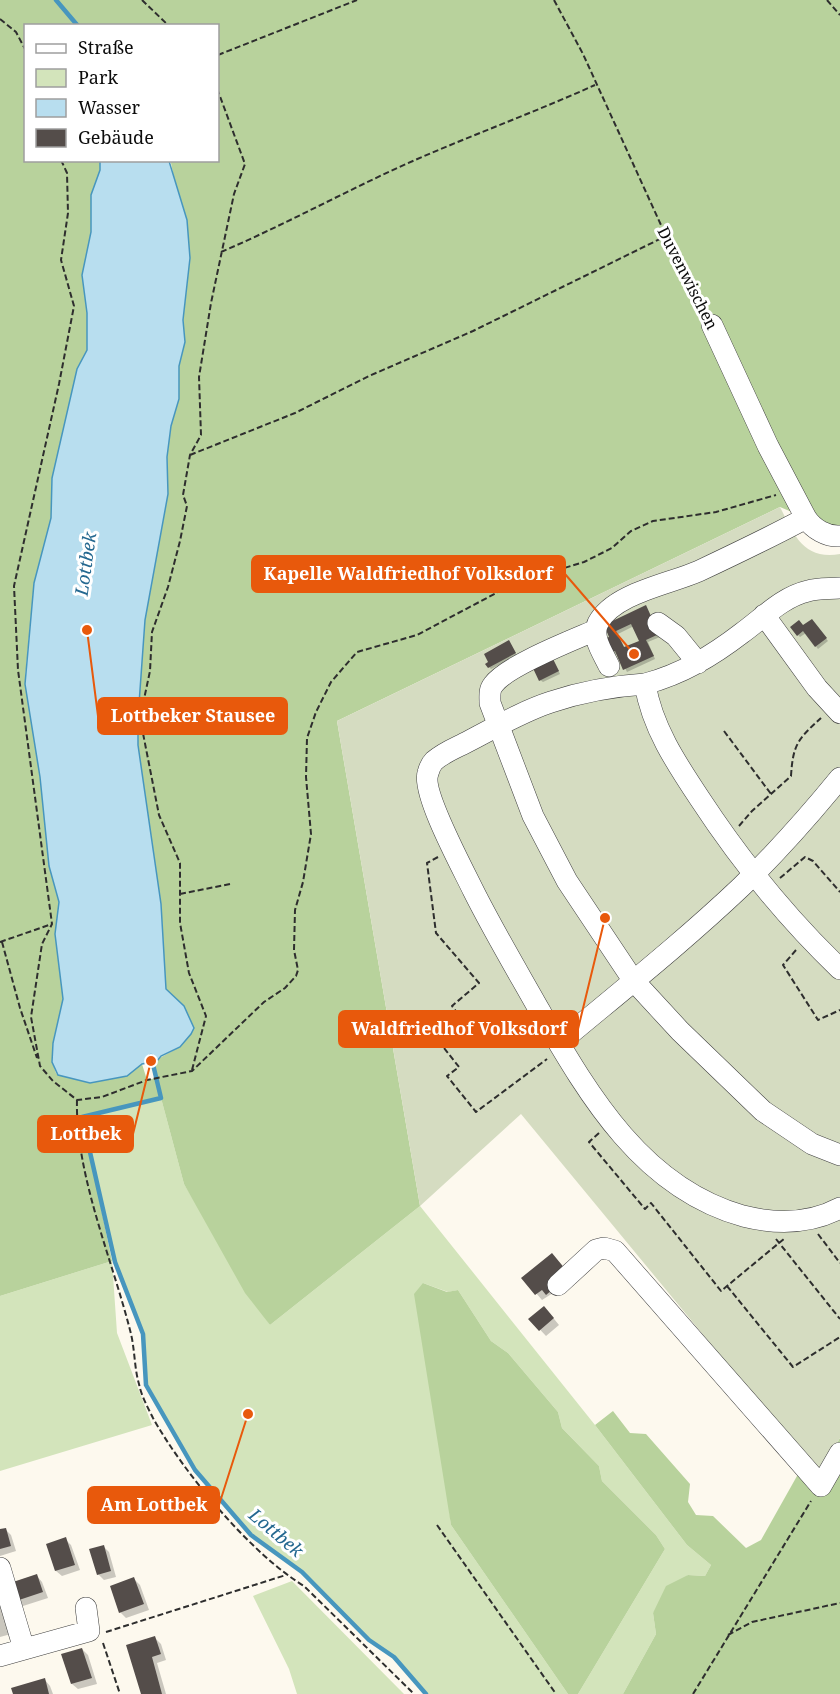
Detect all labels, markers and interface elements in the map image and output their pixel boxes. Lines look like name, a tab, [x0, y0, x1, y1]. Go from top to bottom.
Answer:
legend	[24, 24, 219, 162]
text: Straße	[78, 35, 134, 59]
text: Park	[78, 65, 118, 89]
text: Wasser	[78, 95, 141, 119]
text: Gebäude	[78, 125, 154, 149]
street label: Duvenwischen	[653, 223, 723, 333]
water label: Lottbek	[69, 530, 101, 598]
callout: Kapelle Waldfriedhof Volksdorf	[252, 556, 565, 592]
text: Kapelle Waldfriedhof Volksdorf	[263, 561, 554, 585]
callout: Lottbeker Stausee	[98, 698, 287, 734]
text: Lottbeker Stausee	[111, 703, 275, 727]
callout: Waldfriedhof Volksdorf	[339, 1011, 578, 1047]
text: Waldfriedhof Volksdorf	[351, 1016, 568, 1040]
callout: Lottbek	[38, 1116, 133, 1152]
text: Lottbek	[51, 1121, 122, 1145]
callout: Am Lottbek	[88, 1487, 219, 1523]
text: Am Lottbek	[101, 1492, 208, 1516]
water label: Lottbek	[244, 1502, 309, 1562]

